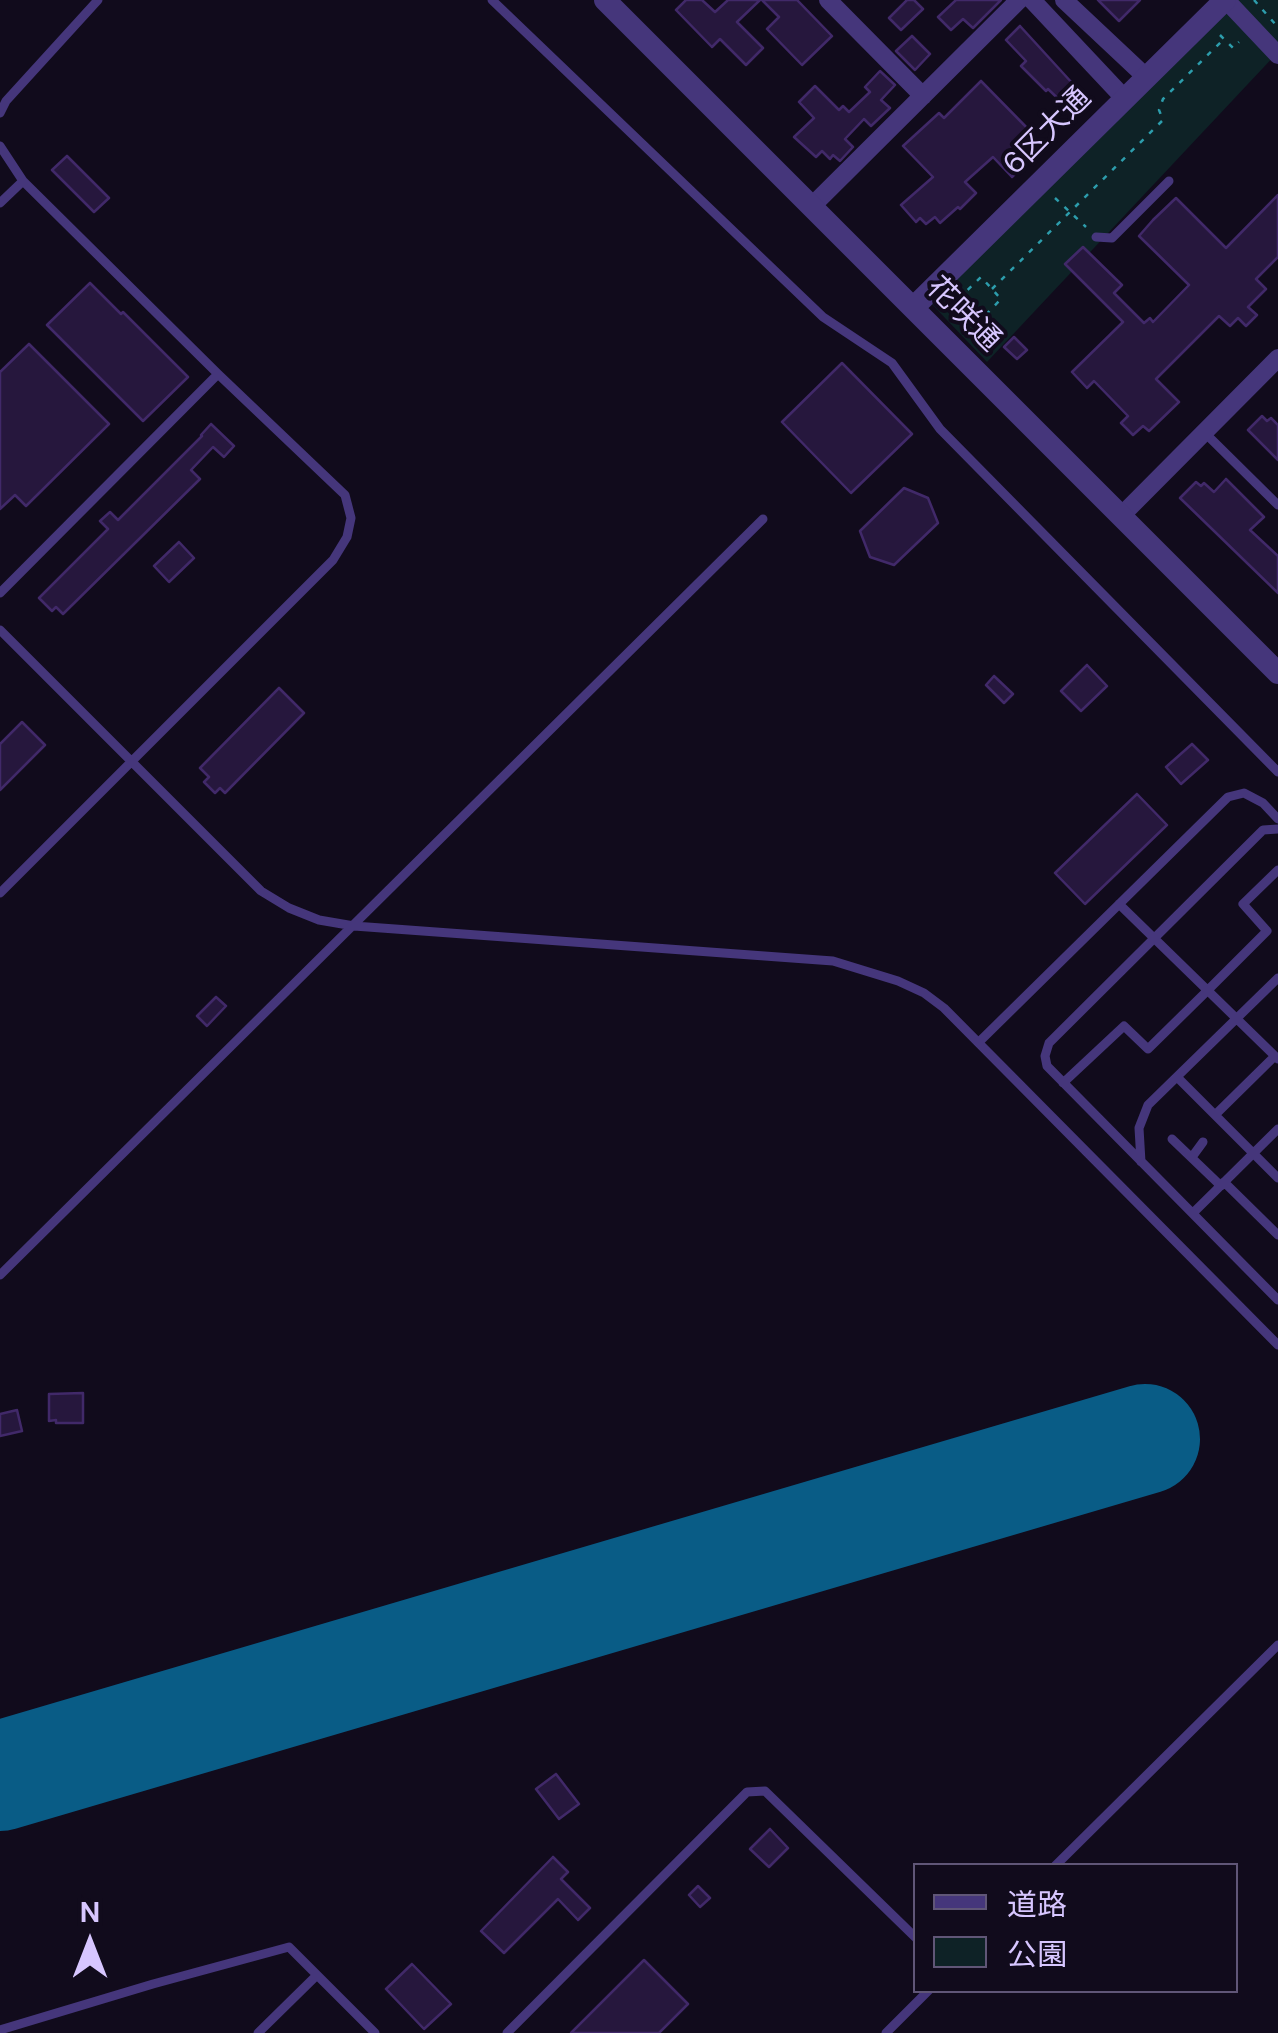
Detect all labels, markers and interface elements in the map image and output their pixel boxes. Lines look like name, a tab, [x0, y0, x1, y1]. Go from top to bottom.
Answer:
street label: 6区大通	[997, 81, 1099, 183]
street label: 花咲通	[918, 270, 1008, 360]
legend	[913, 1863, 1238, 1993]
text: 道路	[1007, 1885, 1067, 1924]
north arrow	[40, 1893, 140, 1993]
text: N	[80, 1894, 100, 1931]
text: 公園	[1007, 1935, 1067, 1974]

